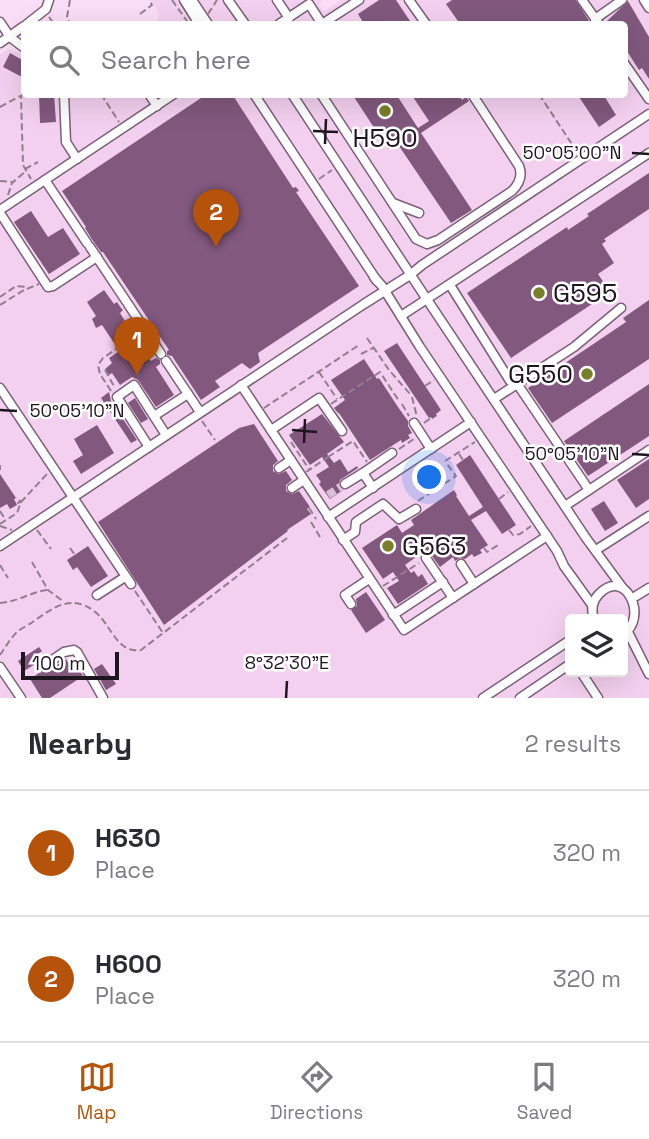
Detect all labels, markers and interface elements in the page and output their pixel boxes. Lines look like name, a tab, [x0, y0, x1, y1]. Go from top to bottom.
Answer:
search box	[21, 21, 628, 98]
icon: search	[45, 41, 83, 79]
text: Search here	[101, 43, 251, 77]
marker: H590	[377, 103, 393, 119]
place label: H590	[352, 121, 418, 155]
text: 50°05'00"N	[523, 141, 621, 164]
pin: 2	[193, 189, 239, 247]
place label: G595	[553, 276, 617, 310]
marker: G595	[531, 285, 547, 301]
pin: 1	[114, 317, 160, 375]
place label: G550	[508, 357, 573, 391]
marker: G550	[579, 366, 595, 382]
text: 50°05'10"N	[30, 399, 124, 422]
text: 50°05'10"N	[525, 442, 619, 465]
your location	[412, 460, 446, 494]
place label: G563	[402, 529, 466, 563]
marker: G563	[380, 538, 396, 554]
map controls	[565, 614, 628, 677]
button: layers	[565, 614, 628, 677]
scale bar	[21, 649, 119, 681]
text: 100 m	[32, 651, 86, 676]
text: 8°32'30"E	[245, 651, 329, 674]
text: Nearby	[28, 724, 132, 763]
text: 2 results	[525, 729, 621, 759]
text: H630	[95, 821, 161, 855]
text: 1	[46, 838, 56, 868]
text: 320 m	[553, 838, 621, 868]
text: Place	[95, 855, 155, 885]
text: H600	[95, 947, 162, 981]
text: 2	[44, 964, 58, 994]
text: 320 m	[553, 964, 621, 994]
text: Place	[95, 981, 155, 1011]
tab: Map	[77, 1058, 116, 1125]
tab: Directions	[270, 1058, 363, 1125]
tab: Saved	[517, 1058, 572, 1125]

